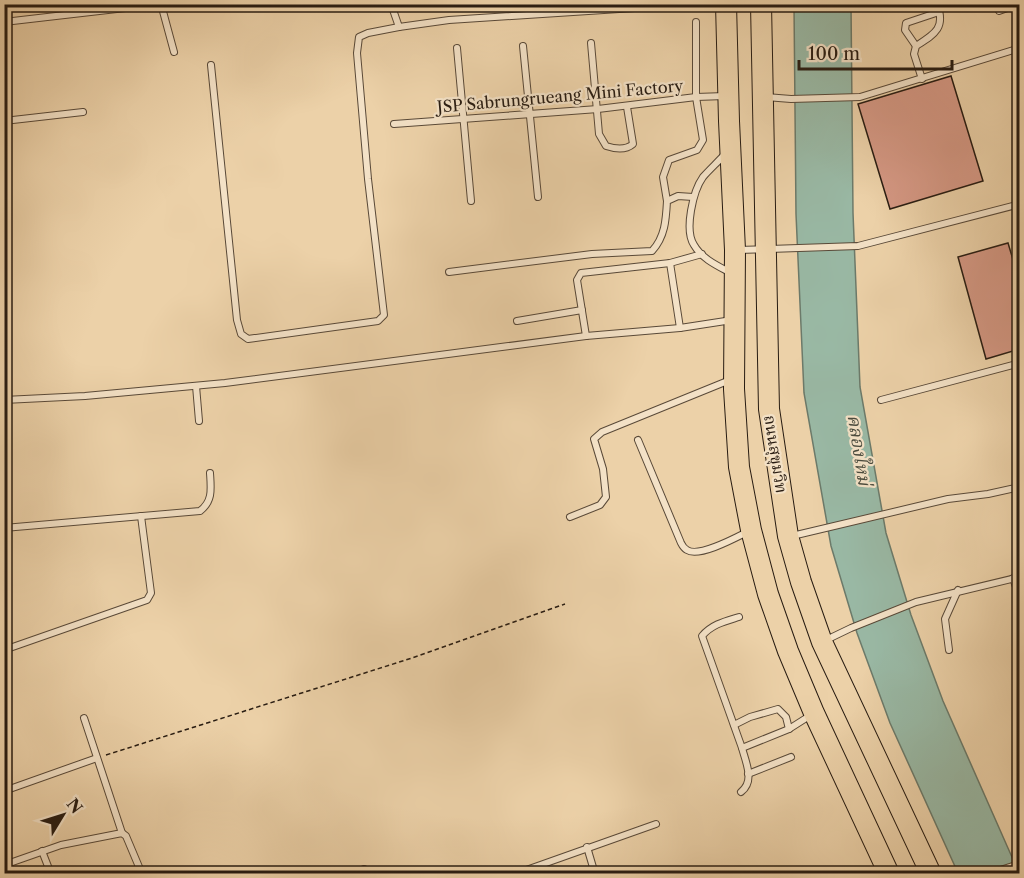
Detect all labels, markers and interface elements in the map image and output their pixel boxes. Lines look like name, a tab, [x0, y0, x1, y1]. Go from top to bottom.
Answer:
scale bar	[799, 33, 952, 71]
text: 100 m	[808, 43, 860, 65]
street label: JSP Sabrungrueang Mini Factory	[433, 75, 685, 117]
street label: ถนนสุขุมวิท	[758, 413, 792, 495]
water label: คลองใหม่	[843, 413, 878, 490]
north arrow	[33, 785, 93, 845]
text: N	[63, 794, 87, 817]

